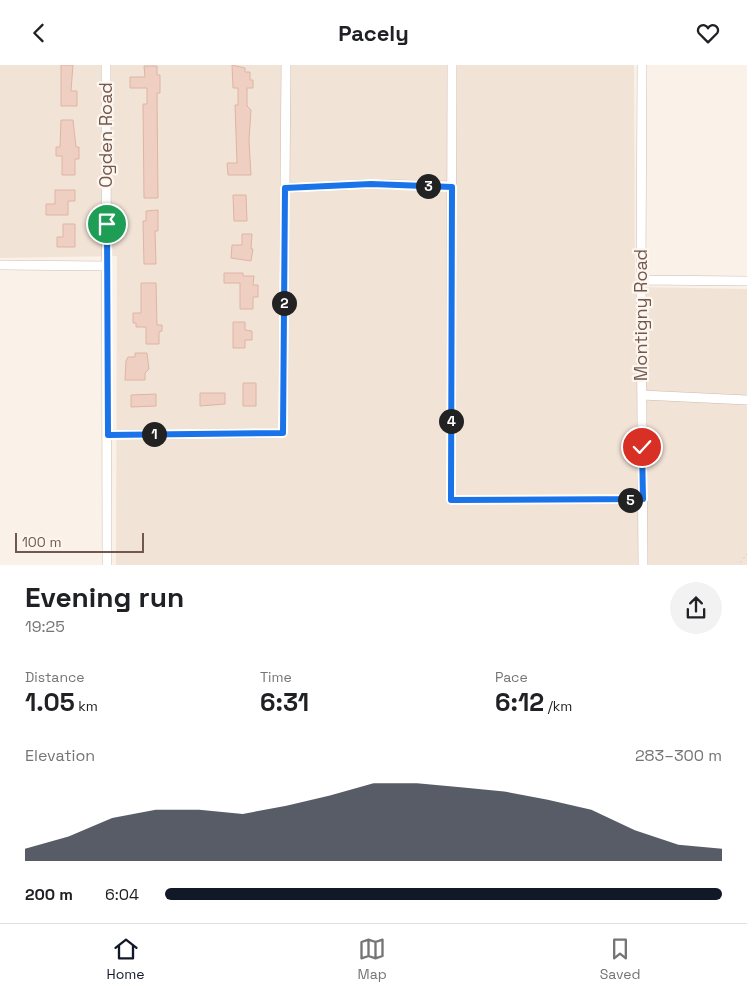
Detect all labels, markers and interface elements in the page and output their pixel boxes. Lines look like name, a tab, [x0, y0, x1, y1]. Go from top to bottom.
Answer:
icon: back	[25, 19, 53, 47]
text: Pacely	[338, 19, 409, 47]
icon: heart	[694, 19, 722, 47]
street label: Ogden Road	[94, 82, 117, 188]
pin: 3	[416, 173, 440, 199]
text: 3	[424, 177, 433, 195]
pin	[86, 203, 128, 245]
icon: arrive	[93, 210, 121, 238]
street label: Montigny Road	[629, 249, 652, 381]
pin: 2	[272, 291, 296, 315]
text: 2	[280, 294, 289, 312]
pin: 4	[438, 409, 464, 433]
text: 4	[447, 412, 456, 430]
pin: 1	[142, 421, 166, 447]
text: 1	[151, 425, 158, 443]
pin	[621, 426, 663, 468]
icon: check	[628, 433, 656, 461]
pin: 5	[618, 487, 642, 513]
text: 5	[626, 491, 635, 509]
scale bar	[15, 531, 144, 554]
text: 100 m	[22, 533, 61, 551]
text: Evening run	[25, 579, 184, 615]
button: share	[670, 582, 722, 634]
text: 19:25	[25, 616, 65, 637]
text: Distance	[25, 668, 85, 686]
text: Time	[260, 668, 292, 686]
text: Pace	[495, 668, 528, 686]
text: 1.05	[25, 686, 75, 718]
text: 6:31	[260, 686, 309, 718]
text: 6:12	[495, 686, 544, 718]
text: km	[75, 697, 98, 715]
text: /km	[544, 697, 572, 715]
text: Elevation	[25, 745, 95, 766]
text: 283–300 m	[635, 745, 722, 766]
text: 200 m	[25, 884, 73, 905]
text: 6:04	[105, 884, 139, 905]
tab: Home	[106, 935, 145, 983]
tab: Map	[358, 935, 387, 983]
tab: Saved	[600, 935, 641, 983]

